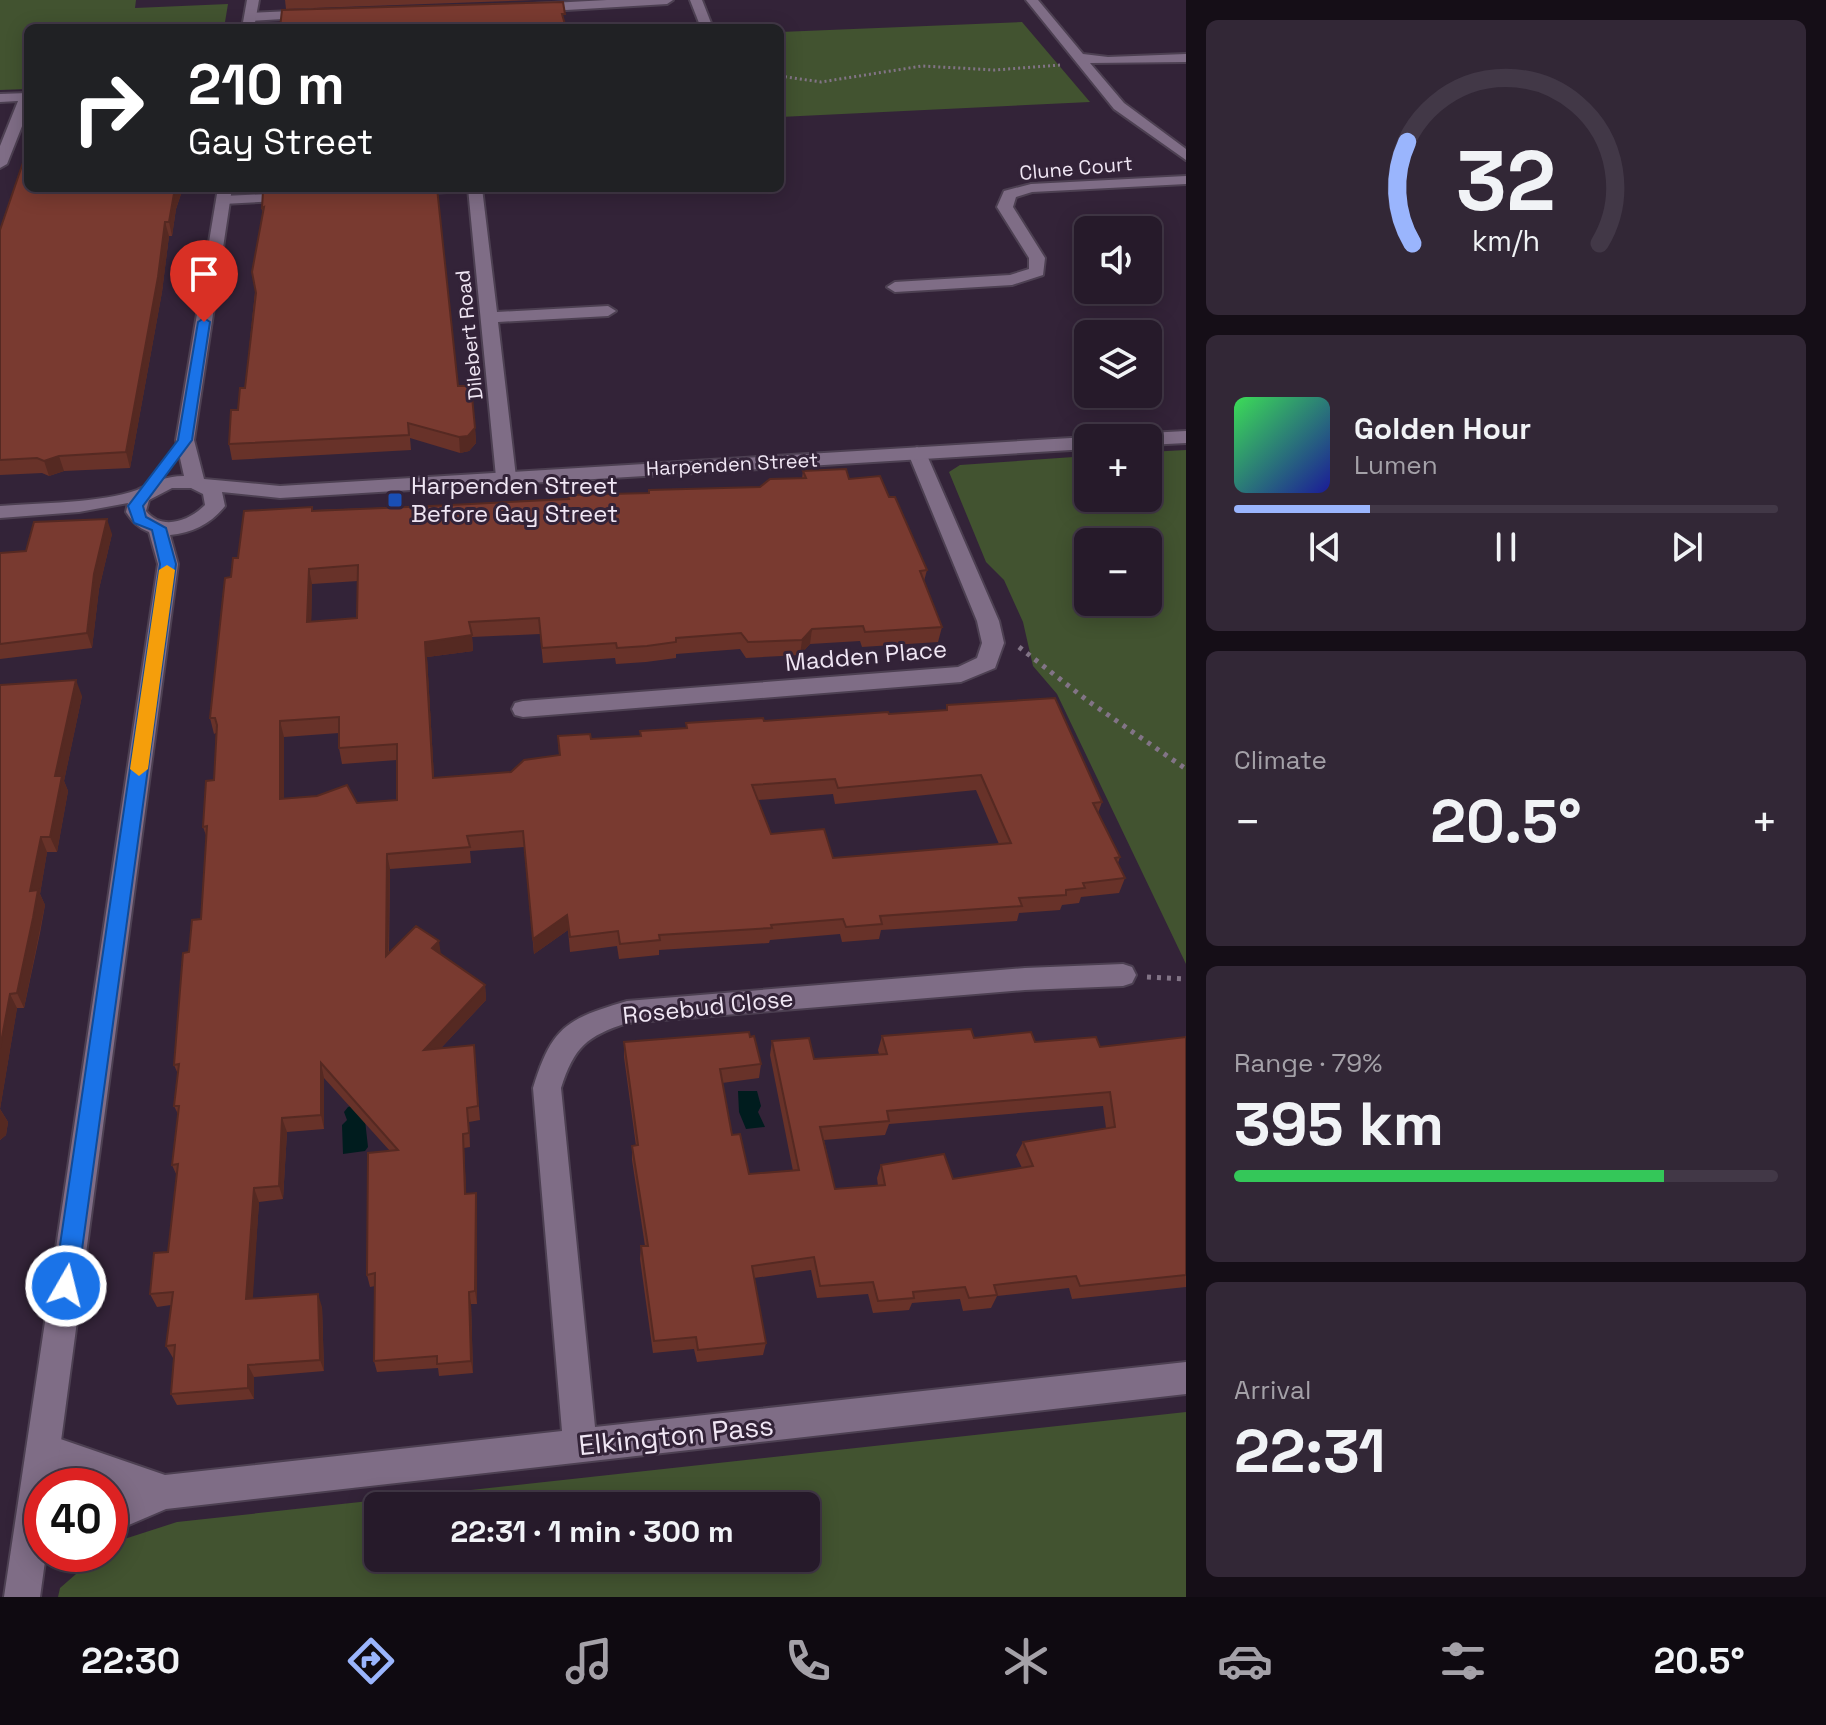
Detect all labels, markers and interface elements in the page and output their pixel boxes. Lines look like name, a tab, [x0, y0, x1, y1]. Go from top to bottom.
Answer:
text: 210 m	[188, 49, 345, 120]
icon: right	[56, 56, 160, 160]
text: Gay Street	[188, 119, 373, 165]
text: 32	[1456, 127, 1556, 233]
street label: Clune Court	[1018, 150, 1134, 186]
map controls	[1074, 216, 1162, 616]
button: sound	[1074, 216, 1162, 304]
text: km/h	[1472, 223, 1540, 259]
pin	[170, 240, 238, 322]
icon: arrive	[182, 252, 226, 296]
street label: Dilebert Road	[449, 269, 489, 401]
button: layers	[1074, 320, 1162, 408]
text: Golden Hour	[1354, 409, 1531, 448]
button: +	[1074, 424, 1162, 512]
street label: Harpenden Street	[645, 447, 819, 481]
text: Lumen	[1354, 448, 1438, 482]
place label: Harpenden Street Before Gay Street	[411, 470, 618, 529]
marker: Harpenden Street Before Gay Street	[386, 491, 404, 509]
icon: previous	[1303, 525, 1347, 569]
icon: pause	[1484, 525, 1528, 569]
icon: next	[1665, 525, 1709, 569]
button: −	[1074, 528, 1162, 616]
street label: Madden Place	[784, 633, 948, 678]
text: Climate	[1234, 743, 1327, 777]
text: 20.5°	[1430, 783, 1582, 860]
text: −	[1234, 794, 1261, 850]
text: +	[1751, 794, 1778, 850]
street label: Rosebud Close	[621, 982, 795, 1031]
text: Range · 79%	[1234, 1046, 1382, 1080]
text: 395 km	[1234, 1086, 1444, 1163]
position arrow	[24, 1244, 108, 1328]
text: Arrival	[1234, 1373, 1311, 1407]
street label: Elkington Pass	[577, 1407, 775, 1463]
text: 22:31	[1234, 1413, 1386, 1490]
speed limit sign: 40	[24, 1468, 128, 1572]
text: 22:31 · 1 min · 300 m	[450, 1512, 734, 1551]
icon: directions	[343, 1633, 399, 1689]
icon: music	[561, 1633, 617, 1689]
icon: phone	[780, 1633, 836, 1689]
icon: climate	[998, 1633, 1054, 1689]
icon: car	[1217, 1633, 1273, 1689]
icon: filters	[1435, 1633, 1491, 1689]
text: 22:30	[81, 1638, 180, 1684]
text: 20.5°	[1654, 1638, 1745, 1684]

